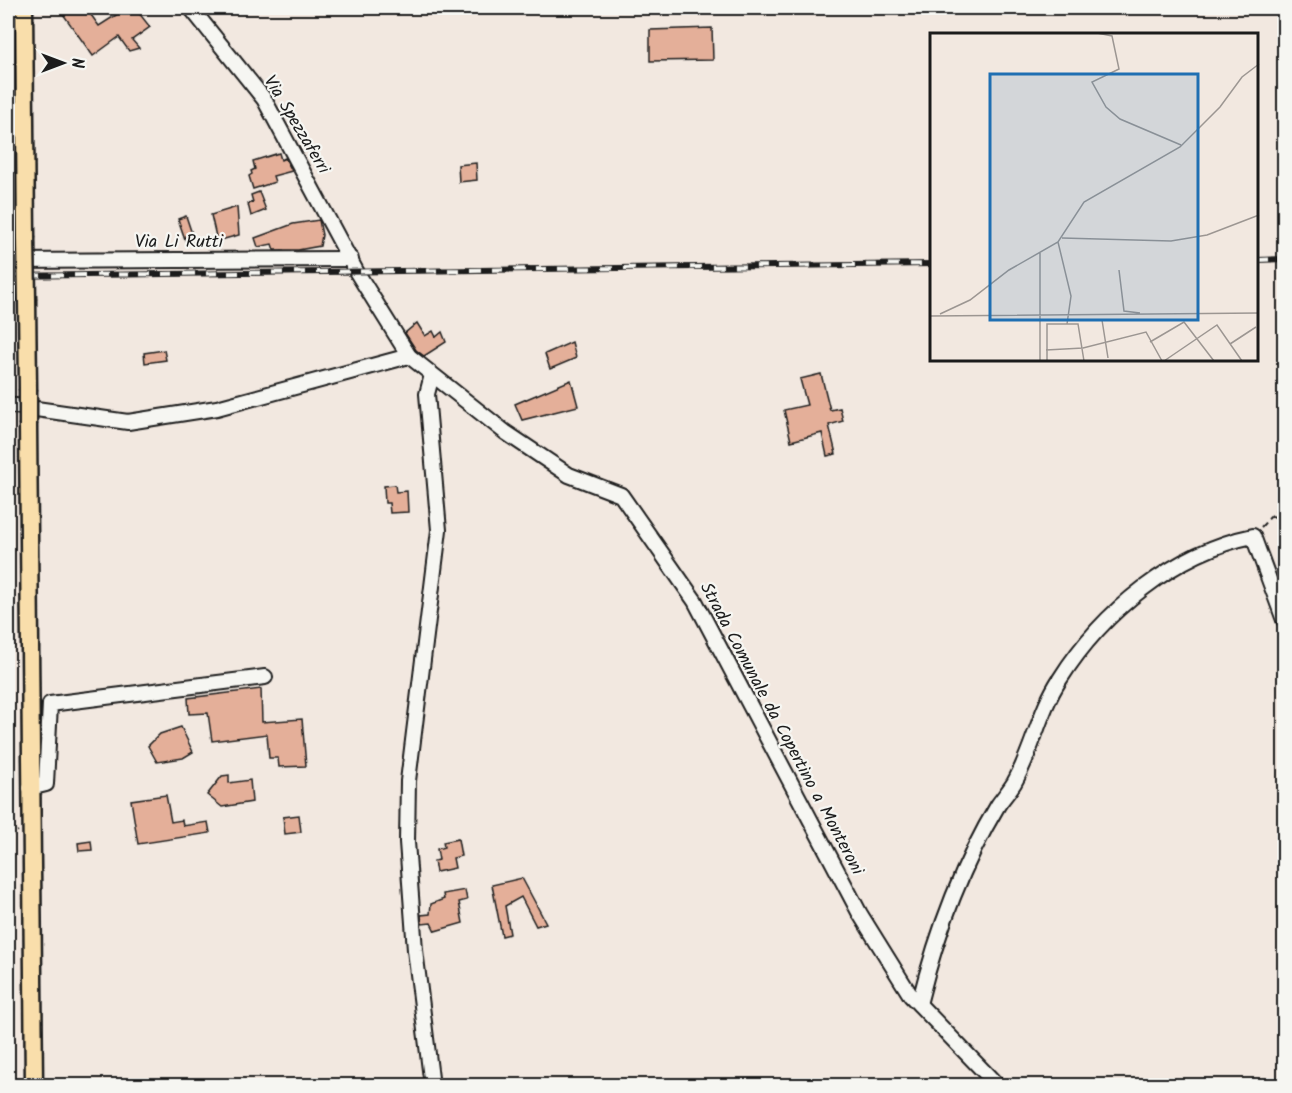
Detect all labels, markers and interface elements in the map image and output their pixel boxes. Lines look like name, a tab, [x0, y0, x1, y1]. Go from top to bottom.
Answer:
north arrow	[33, 33, 93, 93]
inset map	[930, 33, 1259, 362]
text: N	[64, 58, 89, 68]
street label: Via Spezzaferri	[255, 70, 337, 181]
street label: Via Li Rutti	[135, 228, 224, 257]
street label: Strada Comunale da Copertino a Monteroni	[691, 577, 871, 881]

